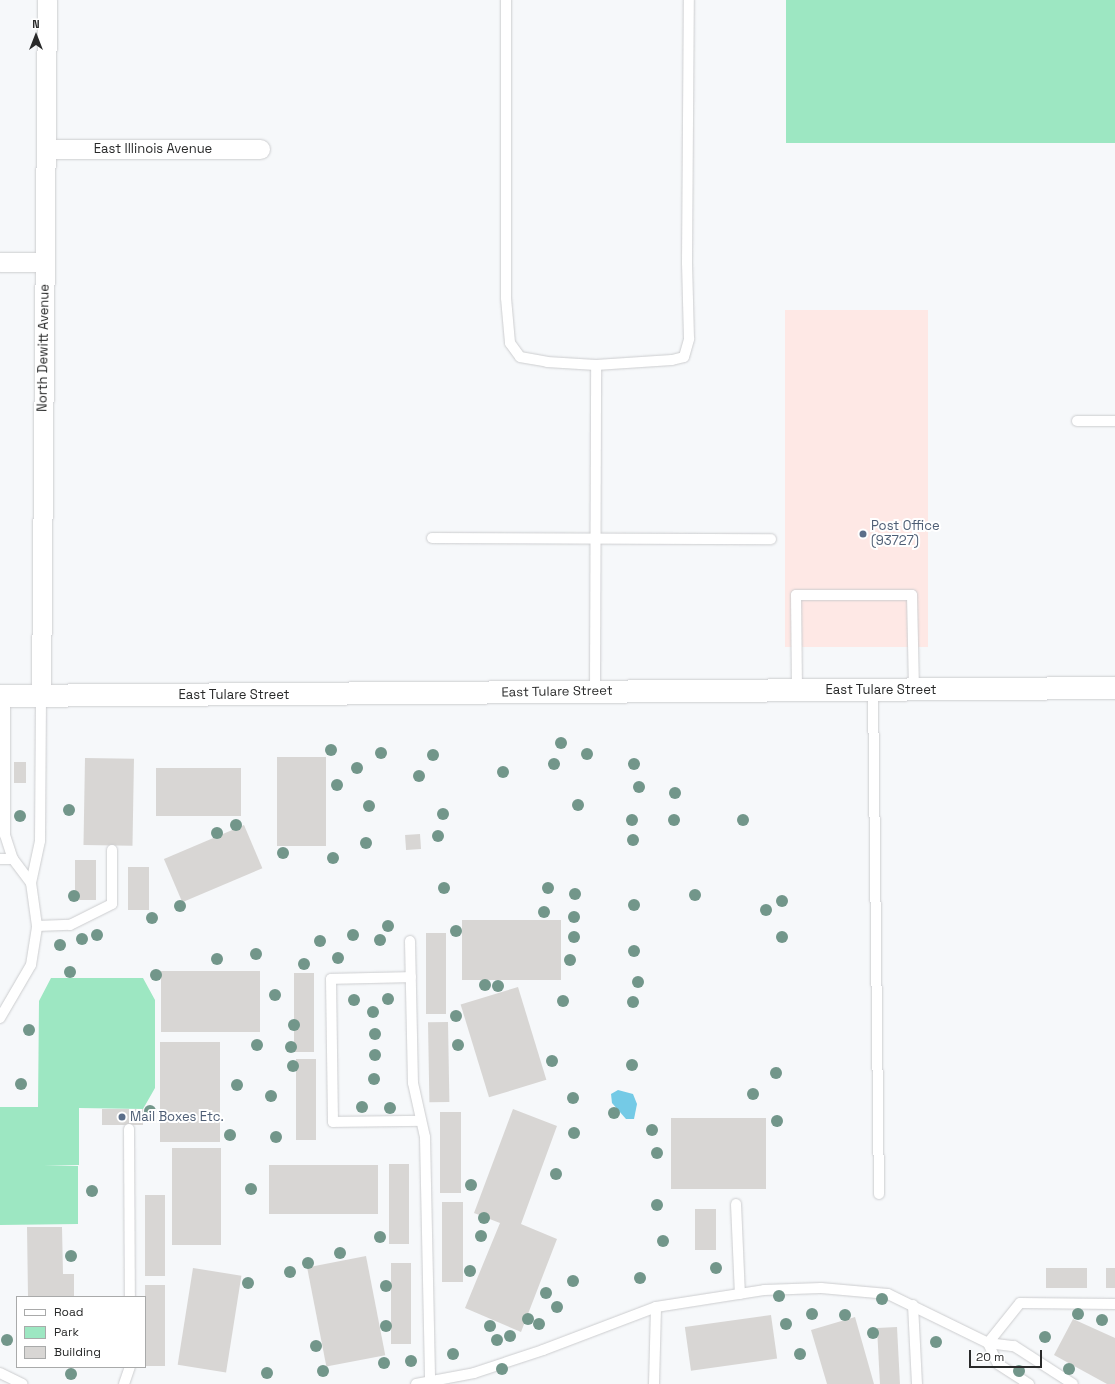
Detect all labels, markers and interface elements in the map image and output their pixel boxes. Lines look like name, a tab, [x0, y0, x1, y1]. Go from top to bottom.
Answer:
north arrow	[16, 16, 56, 56]
text: N	[32, 17, 40, 31]
street label: East Illinois Avenue	[94, 141, 212, 157]
street label: North Dewitt Avenue	[35, 284, 53, 412]
place label: Post Office (93727)	[871, 519, 940, 550]
marker: Post Office (93727)	[858, 529, 868, 539]
street label: East Tulare Street	[825, 682, 937, 698]
street label: East Tulare Street	[501, 683, 613, 701]
street label: East Tulare Street	[178, 687, 290, 703]
place label: Mail Boxes Etc.	[130, 1109, 224, 1125]
marker: Mail Boxes Etc.	[117, 1112, 127, 1122]
legend	[16, 1296, 146, 1368]
text: Road	[54, 1304, 83, 1320]
text: Park	[54, 1324, 79, 1340]
scale bar	[971, 1342, 1044, 1368]
text: Building	[54, 1344, 101, 1360]
text: 20 m	[976, 1349, 1004, 1365]

